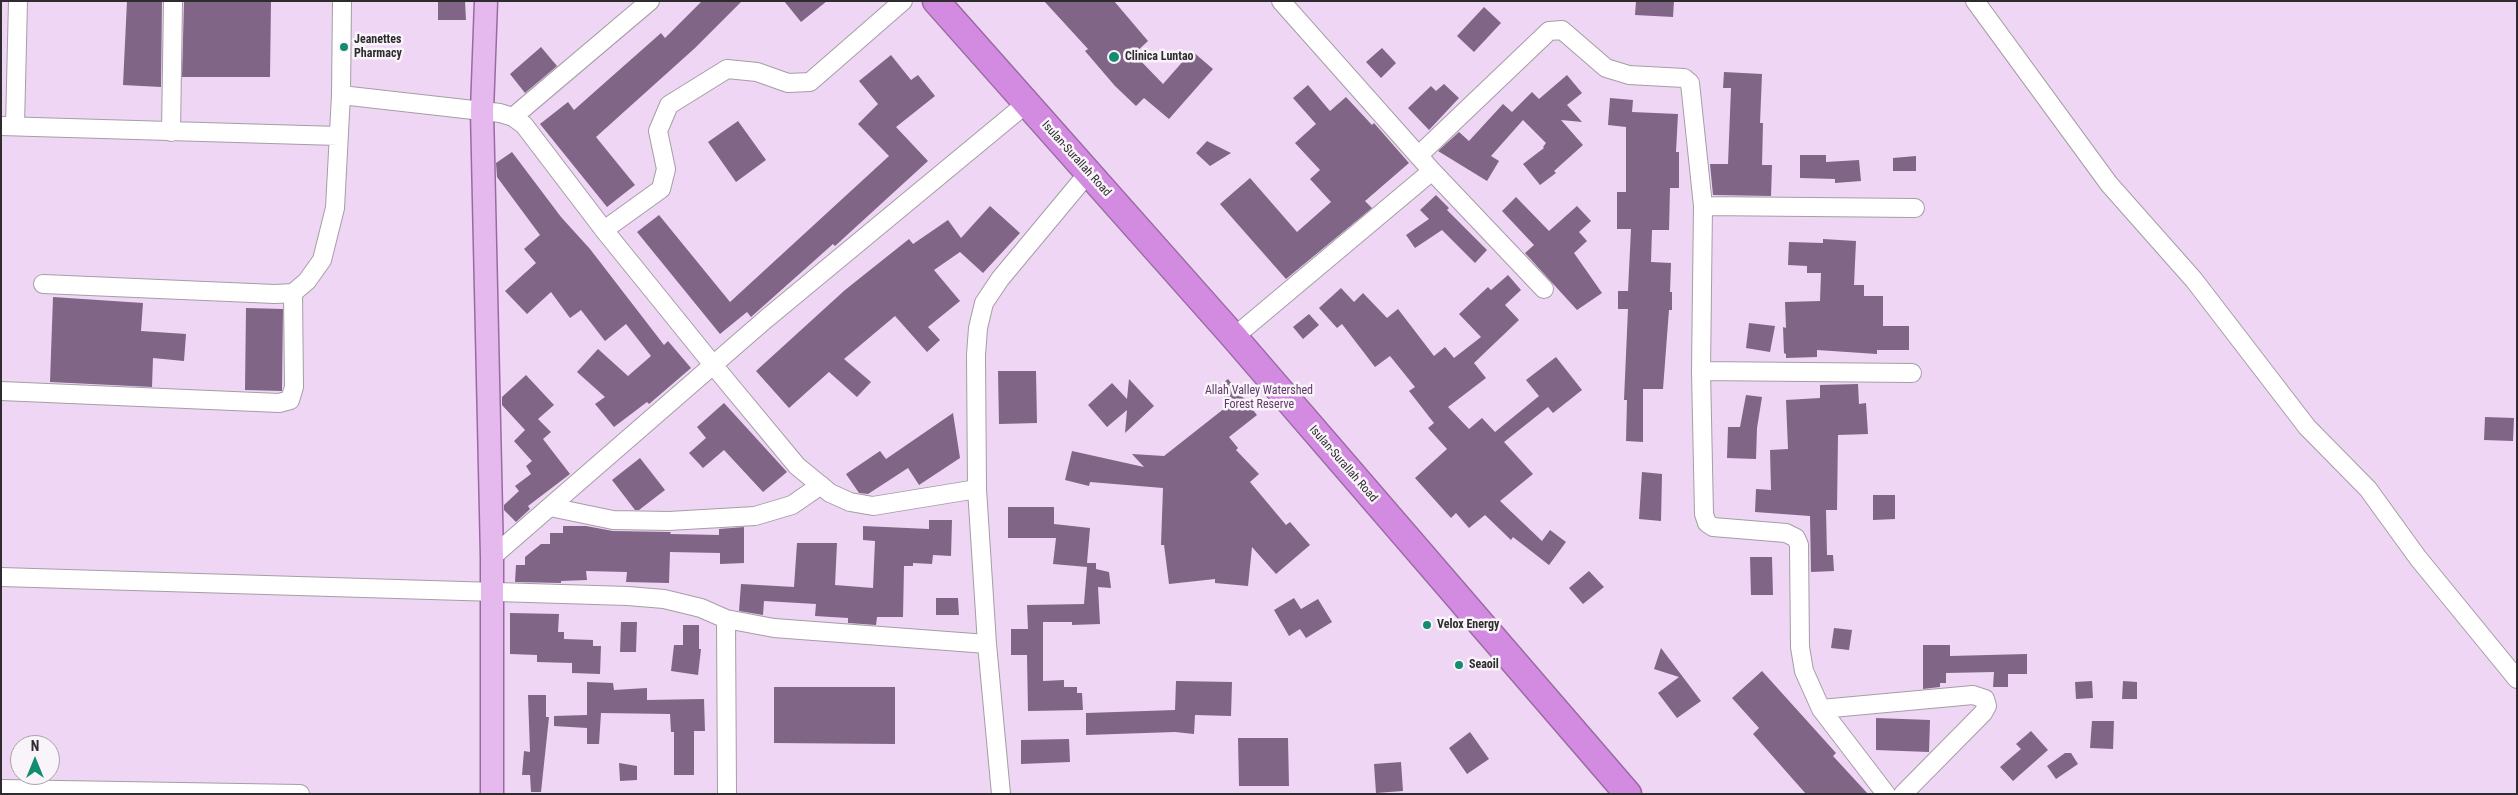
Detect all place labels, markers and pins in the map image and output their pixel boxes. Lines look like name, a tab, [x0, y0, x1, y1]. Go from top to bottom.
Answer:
place label: Jeanettes Pharmacy	[354, 33, 402, 61]
marker: Jeanettes Pharmacy	[338, 41, 350, 53]
marker: Clinica Luntao	[1107, 50, 1121, 64]
place label: Clinica Luntao	[1125, 50, 1194, 64]
place label: Velox Energy	[1437, 618, 1499, 632]
marker: Velox Energy	[1421, 619, 1433, 631]
place label: Seaoil	[1469, 658, 1499, 672]
marker: Seaoil	[1453, 659, 1465, 671]

